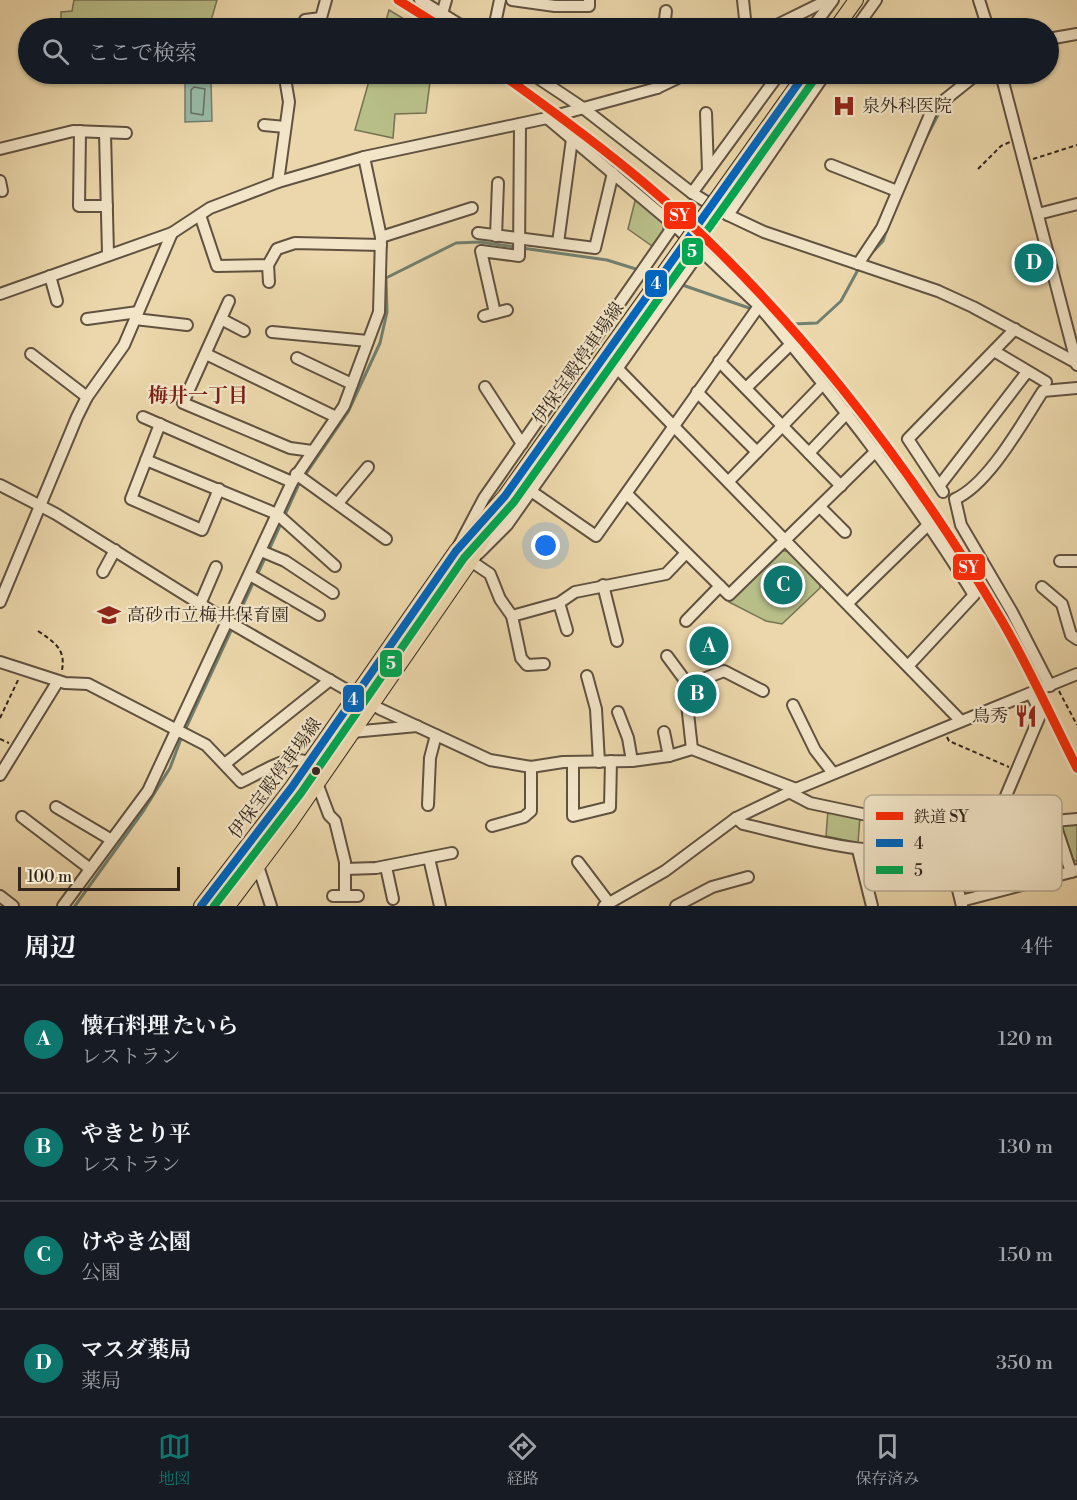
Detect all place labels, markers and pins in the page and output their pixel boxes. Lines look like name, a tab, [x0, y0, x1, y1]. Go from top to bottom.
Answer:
hospital icon: 泉外科医院	[831, 93, 857, 119]
place label: 泉外科医院	[862, 95, 952, 118]
pin: D	[1014, 240, 1054, 286]
pin: C	[764, 562, 802, 608]
school or university icon: 高砂市立梅井保育園	[96, 602, 122, 628]
place label: 高砂市立梅井保育園	[127, 604, 289, 627]
pin: A	[690, 624, 728, 668]
pin: B	[678, 672, 716, 716]
restaurant icon: 鳥秀	[1013, 703, 1039, 729]
place label: 鳥秀	[972, 705, 1008, 728]
unlabelled marker	[310, 765, 322, 777]

